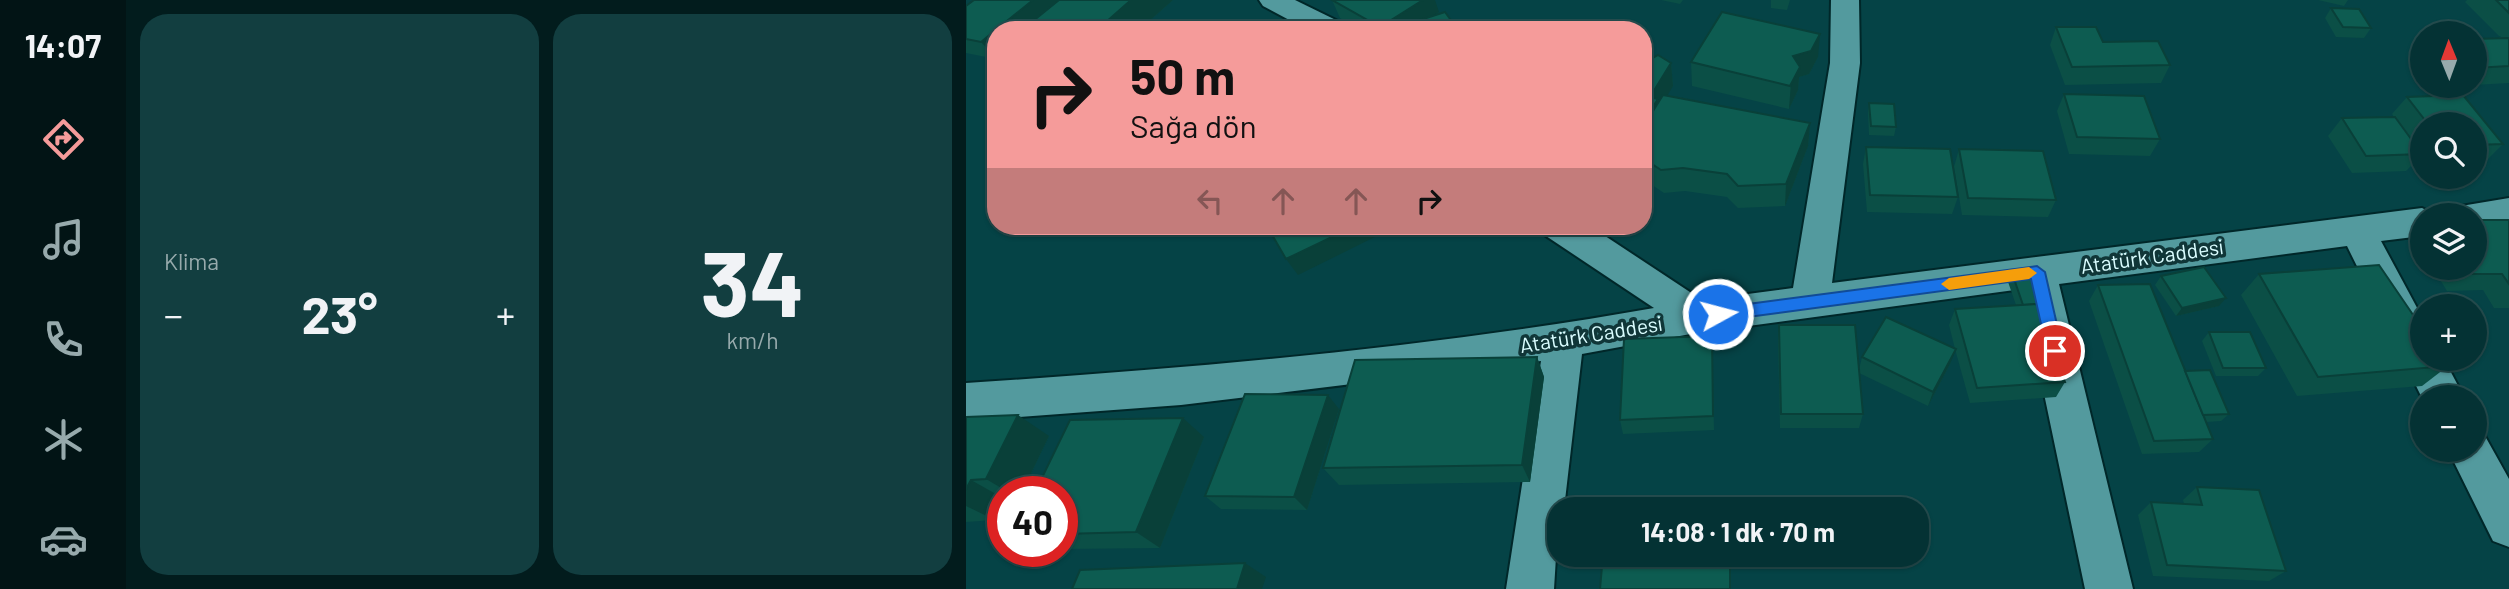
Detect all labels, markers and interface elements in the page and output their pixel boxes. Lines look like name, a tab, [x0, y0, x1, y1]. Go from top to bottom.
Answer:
north arrow	[2410, 21, 2487, 98]
map controls	[2410, 21, 2487, 462]
text: 14:07	[25, 26, 101, 64]
text: 50 m	[1130, 46, 1235, 105]
icon: right	[1015, 49, 1106, 140]
text: Sağa dön	[1130, 106, 1257, 144]
button: search	[2410, 112, 2487, 189]
icon: directions	[39, 115, 88, 164]
icon: left	[1191, 182, 1229, 220]
icon: ahead	[1264, 182, 1302, 220]
icon: ahead	[1337, 182, 1375, 220]
icon: right	[1410, 182, 1448, 220]
button: layers	[2410, 203, 2487, 280]
icon: music	[39, 215, 88, 264]
text: 34	[700, 226, 805, 335]
street label: Atatürk Caddesi	[2079, 233, 2225, 278]
text: Klima	[164, 247, 219, 275]
position arrow	[1681, 277, 1755, 351]
text: 23°	[301, 282, 378, 344]
text: −	[164, 291, 183, 337]
text: +	[496, 291, 515, 337]
button: +	[2410, 294, 2487, 371]
street label: Atatürk Caddesi	[1518, 310, 1664, 357]
icon: phone	[39, 315, 88, 364]
pin	[2025, 321, 2085, 381]
text: km/h	[726, 326, 779, 354]
icon: arrive	[2036, 332, 2074, 370]
button: −	[2410, 385, 2487, 462]
icon: climate	[39, 415, 88, 464]
speed limit sign: 40	[987, 476, 1078, 567]
icon: car	[39, 515, 88, 564]
text: 14:08 · 1 dk · 70 m	[1641, 516, 1835, 547]

